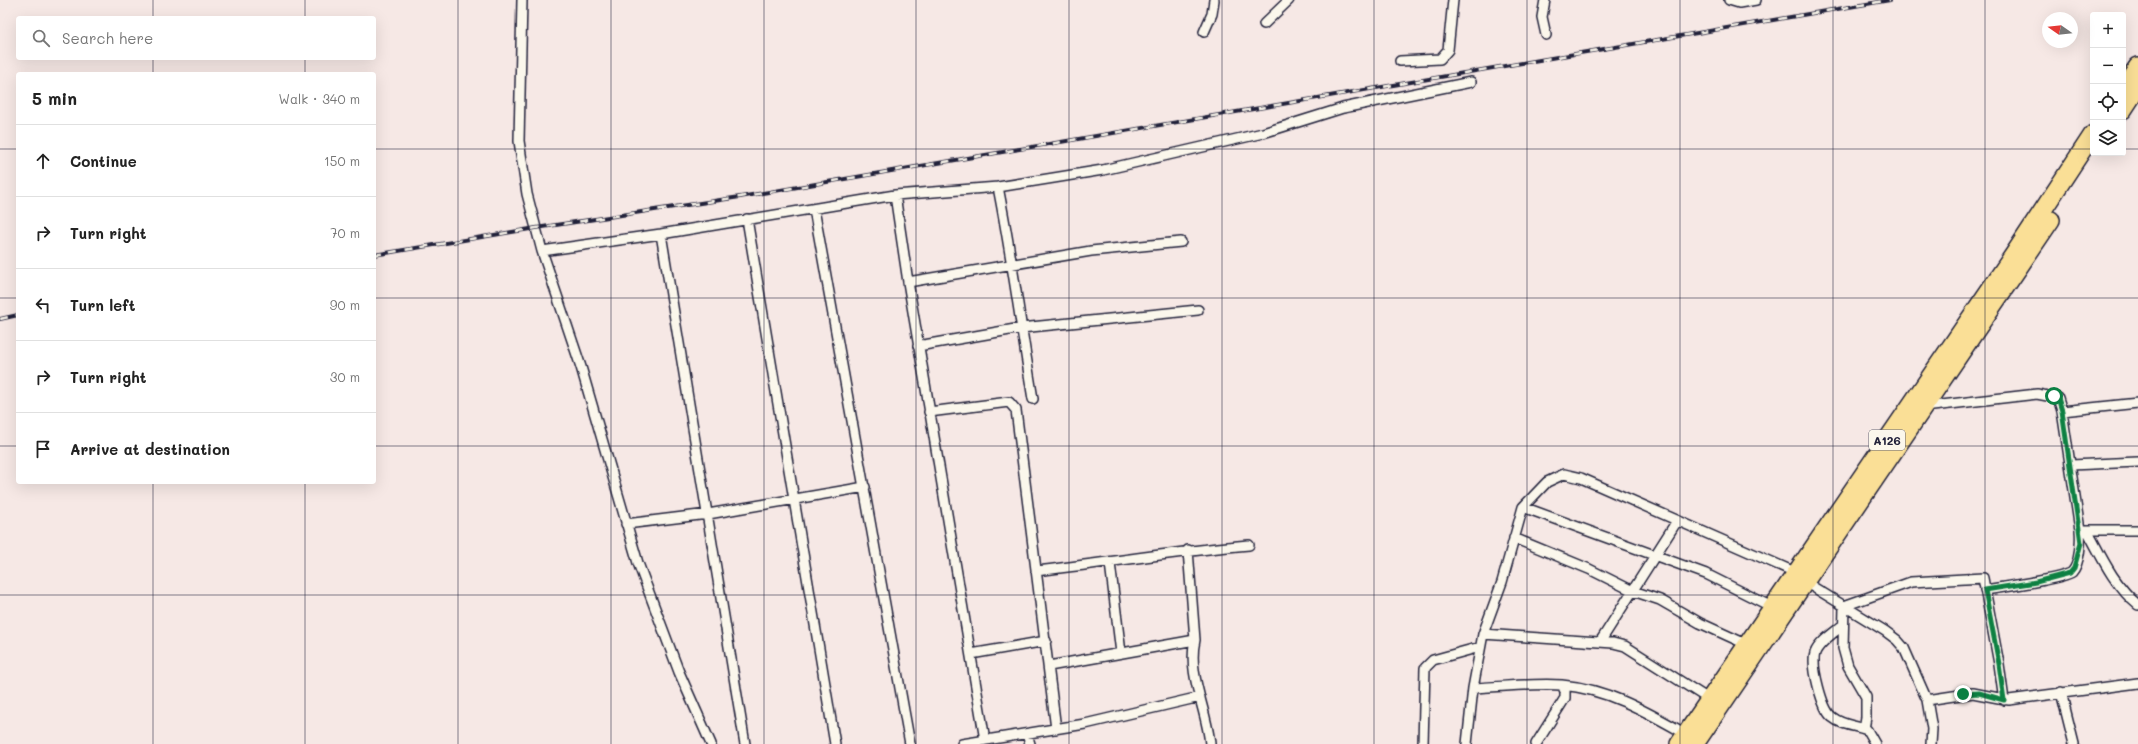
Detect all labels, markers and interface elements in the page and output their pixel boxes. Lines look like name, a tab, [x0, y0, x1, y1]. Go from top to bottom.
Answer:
north arrow	[2042, 12, 2078, 48]
map controls	[2090, 12, 2126, 156]
button: +	[2090, 12, 2126, 48]
search box	[16, 16, 376, 60]
icon: search	[30, 27, 52, 49]
text: Search here	[62, 28, 153, 48]
button: −	[2090, 48, 2126, 84]
button: locate	[2090, 84, 2126, 120]
text: 5 min	[32, 87, 77, 109]
text: Walk · 340 m	[279, 90, 360, 107]
button: layers	[2090, 120, 2126, 156]
icon: ahead	[32, 150, 54, 172]
text: Continue	[70, 151, 137, 171]
text: 150 m	[324, 152, 360, 169]
icon: right	[32, 222, 54, 244]
text: Turn right	[70, 223, 147, 243]
text: 70 m	[330, 224, 360, 241]
icon: left	[32, 294, 54, 316]
text: Turn left	[70, 295, 135, 315]
text: 90 m	[330, 296, 360, 313]
icon: right	[32, 366, 54, 388]
text: Turn right	[70, 367, 147, 387]
text: 30 m	[330, 368, 360, 385]
route start	[2045, 387, 2063, 405]
road number: A126	[1869, 430, 1905, 450]
icon: arrive	[32, 438, 54, 460]
text: Arrive at destination	[70, 439, 230, 459]
route end	[1954, 685, 1972, 703]

